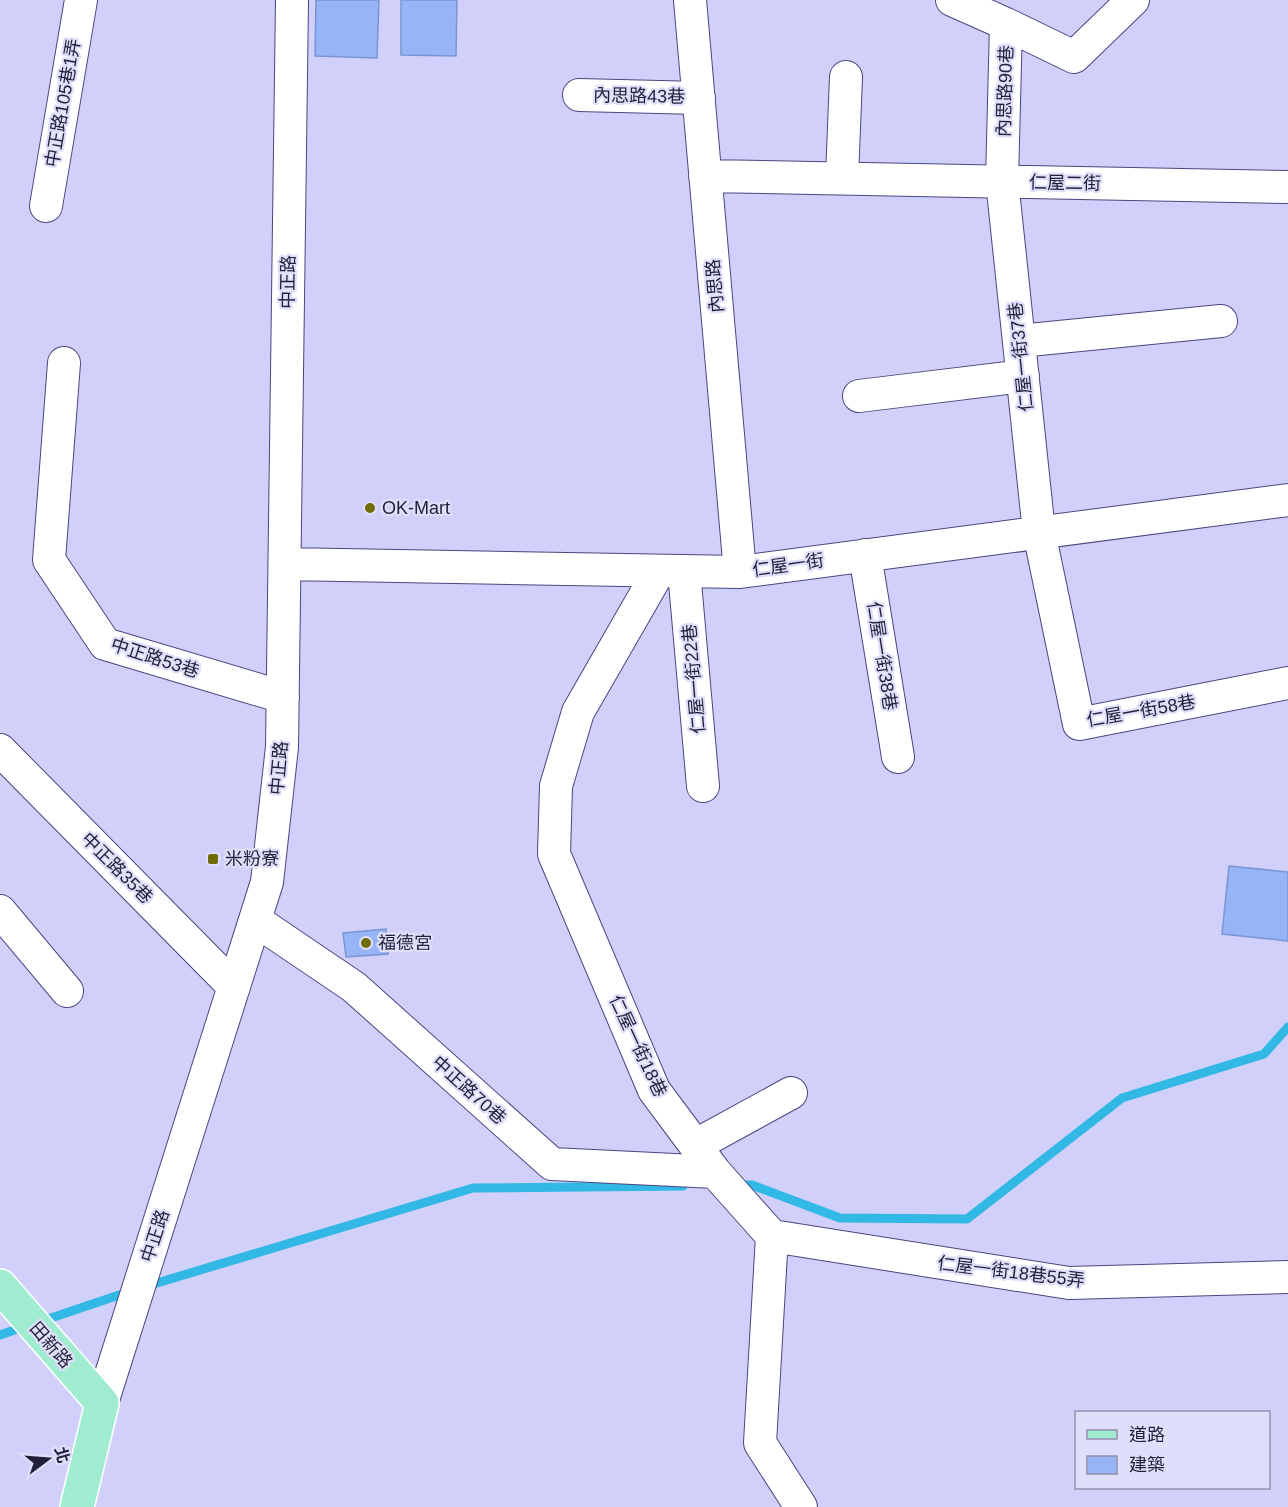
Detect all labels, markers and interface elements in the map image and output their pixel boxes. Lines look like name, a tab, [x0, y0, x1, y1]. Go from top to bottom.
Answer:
street label: 中正路105巷1弄	[42, 37, 84, 169]
street label: 內思路90巷	[993, 45, 1017, 137]
street label: 內思路43巷	[593, 85, 685, 107]
street label: 仁屋二街	[1029, 172, 1101, 194]
street label: 中正路	[278, 255, 298, 309]
street label: 內思路	[703, 258, 727, 314]
street label: 仁屋一街37巷	[1005, 301, 1037, 413]
place label: OK-Mart	[382, 498, 450, 518]
marker: OK-Mart	[363, 501, 377, 515]
street label: 仁屋一街	[751, 550, 825, 580]
street label: 仁屋一街38巷	[864, 600, 900, 712]
street label: 仁屋一街22巷	[679, 623, 709, 735]
street label: 中正路53巷	[108, 634, 202, 682]
street label: 仁屋一街58巷	[1085, 692, 1197, 730]
street label: 中正路	[267, 740, 291, 796]
street label: 中正路35巷	[77, 828, 157, 908]
place label: 米粉寮	[225, 849, 279, 869]
marker: 米粉寮	[206, 852, 220, 866]
place label: 福德宮	[378, 933, 432, 953]
marker: 福德宮	[359, 936, 373, 950]
street label: 仁屋一街18巷	[606, 992, 670, 1100]
street label: 中正路70巷	[428, 1052, 510, 1128]
street label: 中正路	[137, 1207, 173, 1265]
street label: 仁屋一街18巷55弄	[936, 1253, 1086, 1291]
street label: 田新路	[26, 1318, 76, 1372]
legend	[1075, 1411, 1270, 1489]
text: 道路	[1129, 1425, 1165, 1445]
north arrow	[18, 1429, 78, 1489]
text: 北	[52, 1445, 72, 1465]
text: 建築	[1129, 1455, 1165, 1475]

